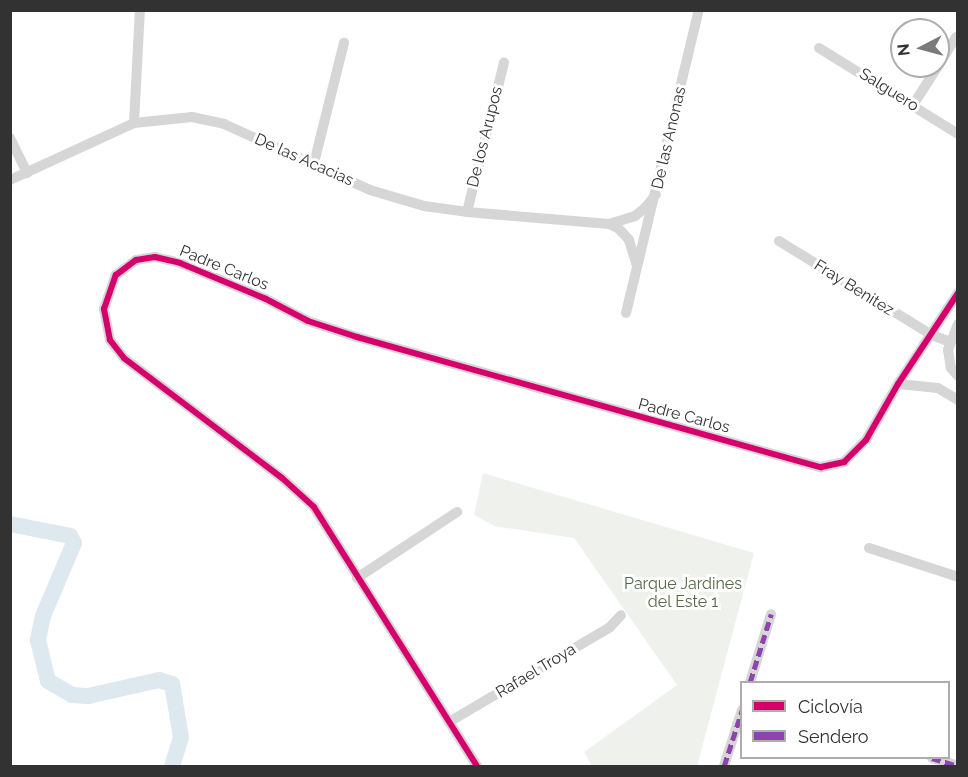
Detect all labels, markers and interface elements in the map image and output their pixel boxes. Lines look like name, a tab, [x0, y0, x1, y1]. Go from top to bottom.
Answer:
north arrow	[890, 18, 950, 78]
text: N	[894, 43, 914, 57]
street label: Salguero	[856, 64, 922, 116]
street label: De los Arupos	[463, 84, 507, 190]
street label: De las Anonas	[648, 85, 690, 191]
street label: De las Acacias	[251, 130, 357, 190]
street label: Padre Carlos	[177, 241, 271, 295]
street label: Fray Benitez	[810, 256, 898, 320]
street label: Padre Carlos	[636, 395, 732, 437]
park label: Parque Jardines del Este 1	[624, 574, 742, 612]
street label: Rafael Troya	[492, 639, 580, 703]
legend	[740, 681, 950, 759]
text: Ciclovía	[798, 696, 863, 717]
text: Sendero	[798, 726, 869, 747]

